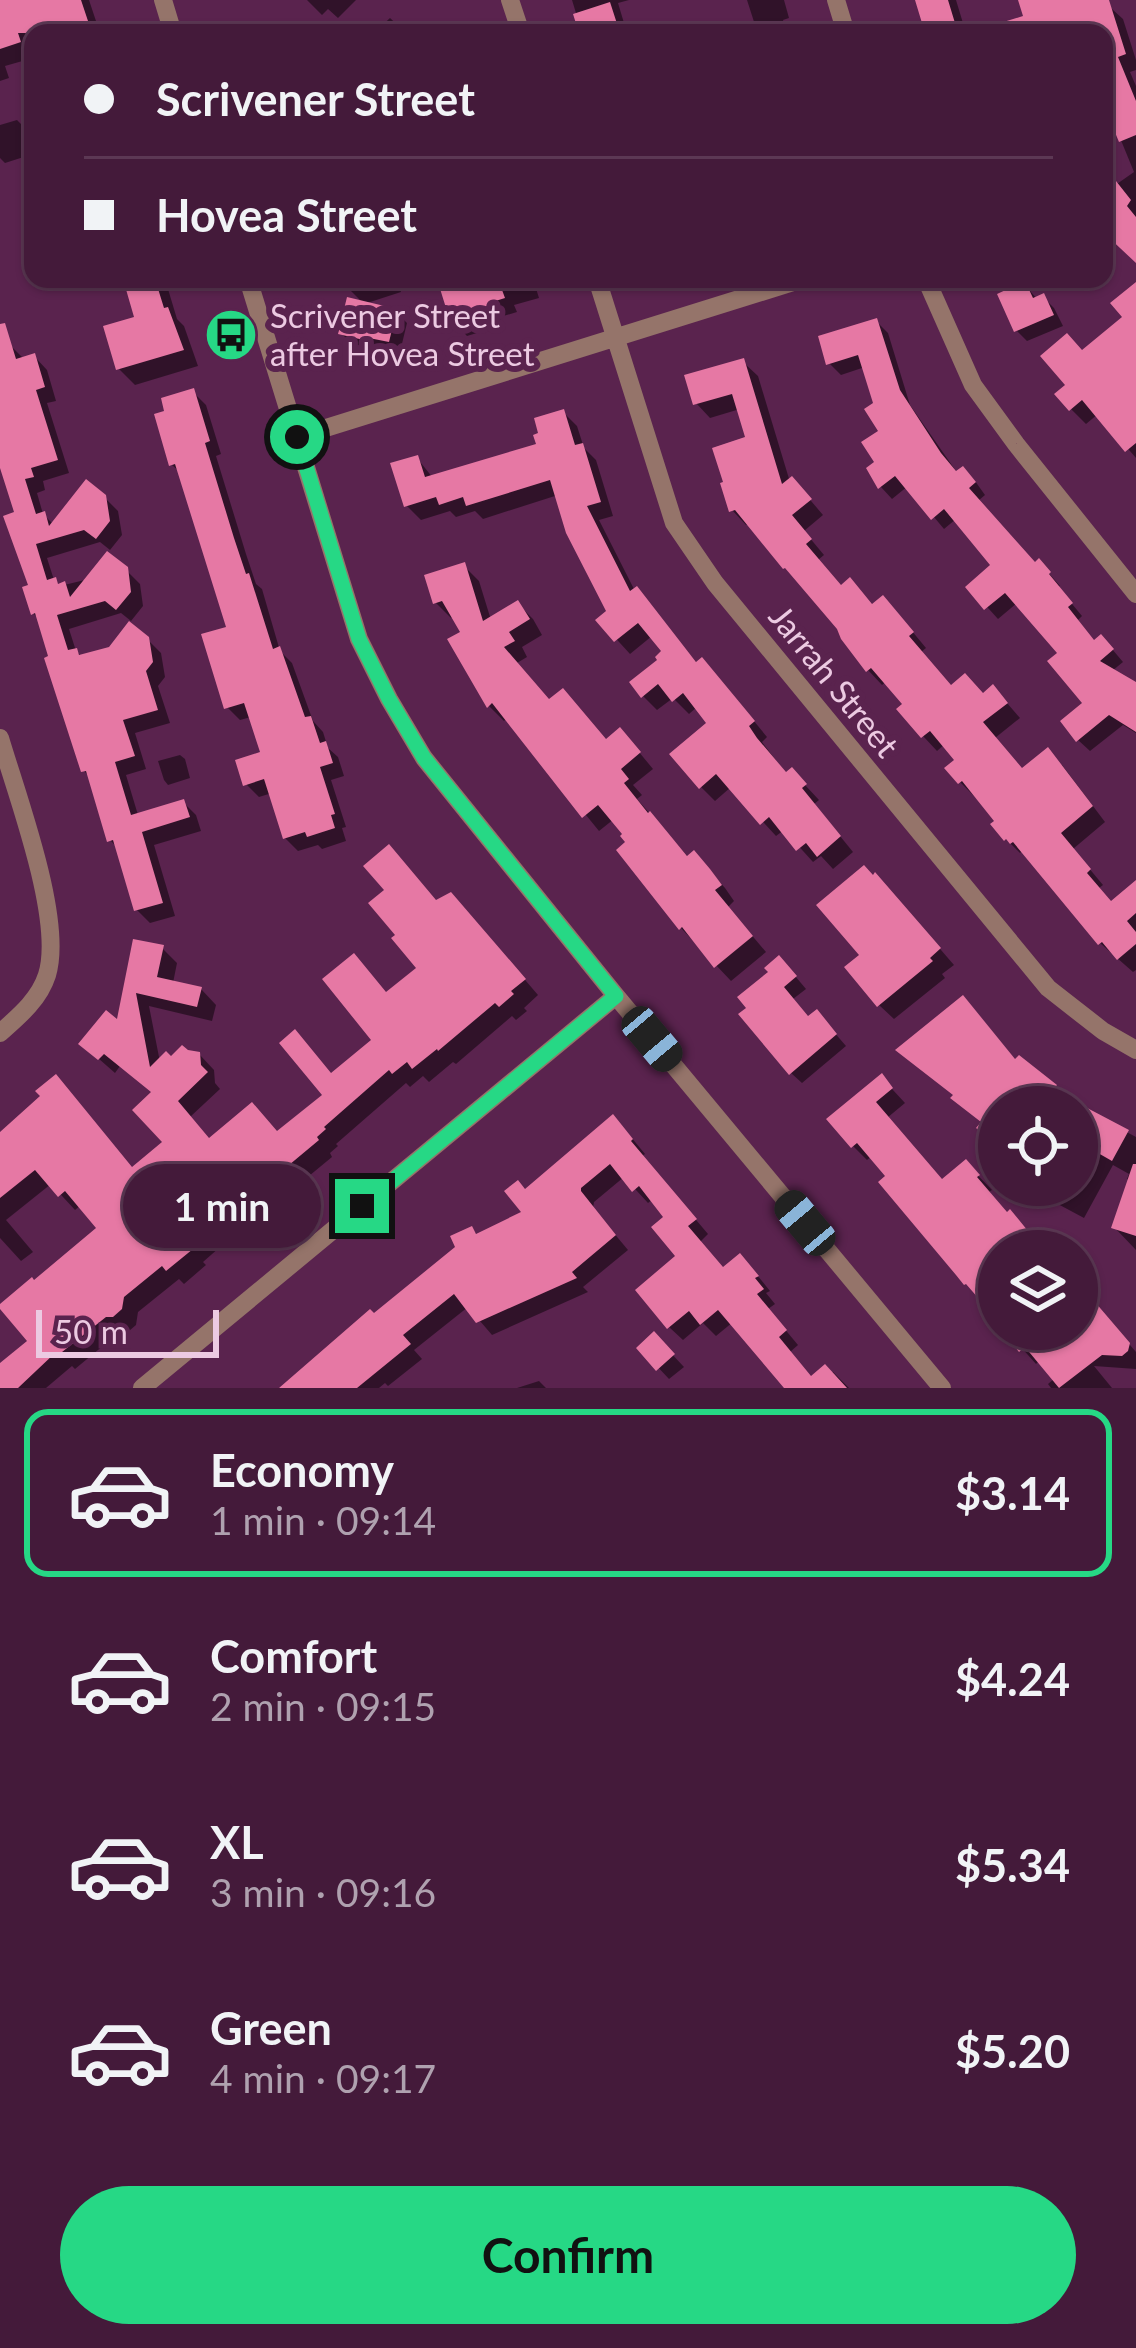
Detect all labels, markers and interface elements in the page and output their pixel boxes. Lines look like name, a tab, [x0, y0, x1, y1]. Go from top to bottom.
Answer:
text: Scrivener Street	[156, 72, 475, 126]
text: Hovea Street	[156, 188, 417, 242]
place label: Scrivener Street after Hovea Street	[270, 295, 535, 373]
bus stop icon: Scrivener Street after Hovea Street	[203, 307, 259, 363]
route start	[270, 410, 324, 464]
street label: Jarrah Street	[761, 596, 908, 764]
car	[615, 1000, 689, 1078]
map controls	[978, 1086, 1098, 1350]
button: locate	[978, 1086, 1098, 1206]
callout: 1 min	[122, 1164, 320, 1248]
route end	[335, 1179, 389, 1233]
text: 1 min	[174, 1183, 270, 1229]
car	[768, 1184, 842, 1262]
button: layers	[978, 1230, 1098, 1350]
scale bar	[36, 1304, 219, 1357]
text: 50 m	[54, 1311, 128, 1351]
icon: car	[66, 1439, 174, 1547]
text: Economy	[210, 1443, 394, 1497]
text: $3.14	[955, 1466, 1070, 1520]
text: 1 min · 09:14	[210, 1497, 436, 1543]
icon: car	[66, 1625, 174, 1733]
text: Comfort	[210, 1629, 377, 1683]
text: $4.24	[955, 1652, 1070, 1706]
text: 2 min · 09:15	[210, 1683, 436, 1729]
icon: car	[66, 1811, 174, 1919]
text: XL	[210, 1815, 264, 1869]
text: $5.34	[955, 1838, 1070, 1892]
text: 3 min · 09:16	[210, 1869, 436, 1915]
icon: car	[66, 1997, 174, 2105]
text: Green	[210, 2001, 332, 2055]
text: $5.20	[955, 2024, 1070, 2078]
text: 4 min · 09:17	[210, 2055, 436, 2101]
button: Confirm	[60, 2186, 1076, 2324]

